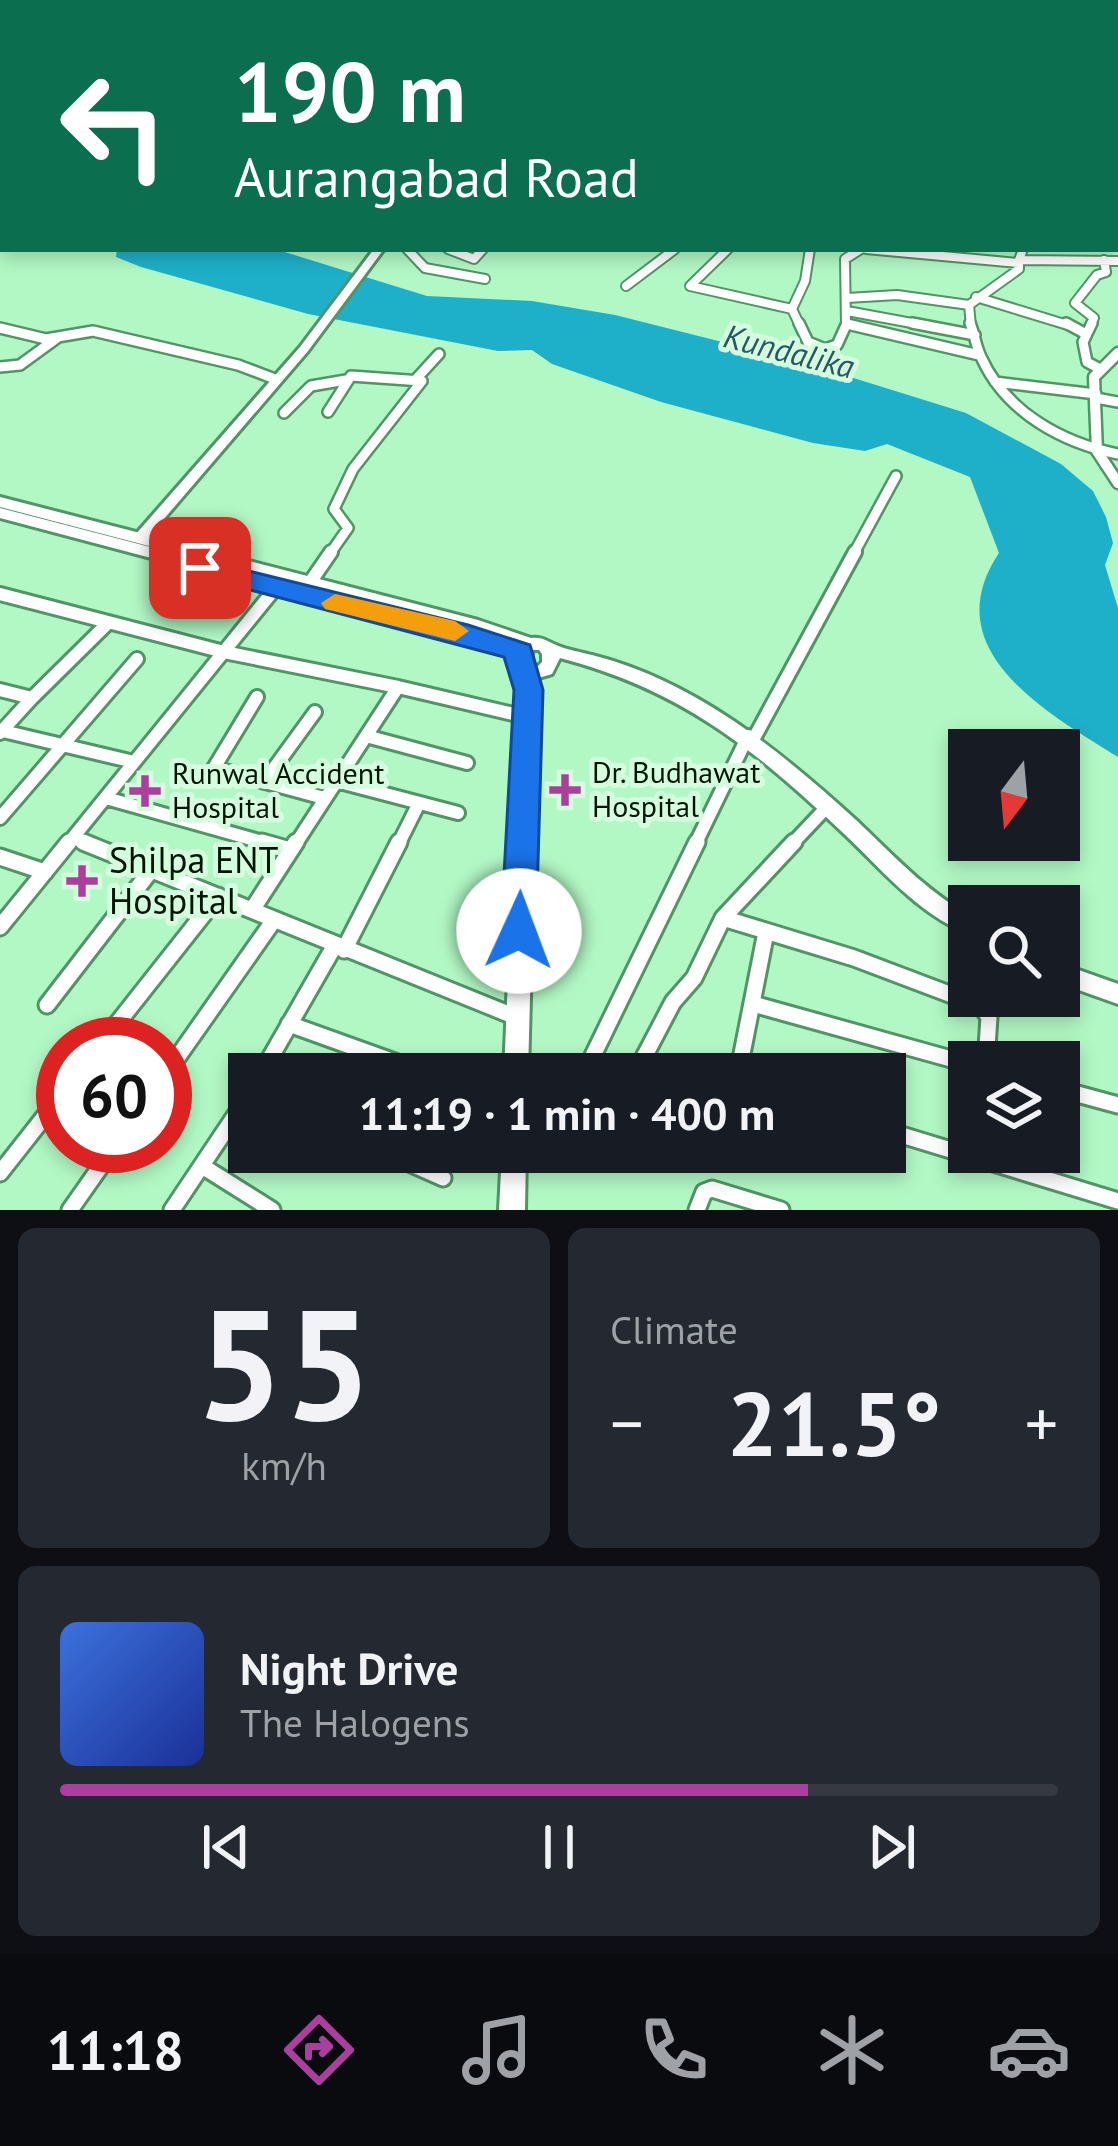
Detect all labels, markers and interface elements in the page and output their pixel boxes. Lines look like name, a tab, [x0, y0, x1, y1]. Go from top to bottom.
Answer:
text: 190 m	[234, 36, 466, 145]
icon: left	[36, 48, 192, 204]
text: Aurangabad Road	[234, 142, 639, 212]
water label: Kundalika	[720, 314, 859, 387]
pin	[149, 517, 251, 619]
icon: arrive	[167, 535, 233, 601]
north arrow	[948, 729, 1080, 861]
map controls	[948, 729, 1080, 1173]
place label: Dr. Budhawat Hospital	[592, 752, 760, 825]
place label: Runwal Accident Hospital	[172, 753, 384, 826]
marker: Dr. Budhawat Hospital	[549, 774, 581, 806]
marker: Runwal Accident Hospital	[129, 775, 161, 807]
place label: Shilpa ENT Hospital	[109, 836, 278, 924]
marker: Shilpa ENT Hospital	[66, 865, 98, 897]
position arrow	[456, 868, 582, 994]
button: search	[948, 885, 1080, 1017]
speed limit sign: 60	[36, 1017, 192, 1173]
button: layers	[948, 1041, 1080, 1173]
text: 11:19 · 1 min · 400 m	[359, 1084, 775, 1142]
text: 55	[196, 1261, 372, 1463]
text: Climate	[610, 1304, 738, 1355]
text: 21.5°	[727, 1364, 941, 1481]
text: −	[610, 1380, 643, 1465]
text: +	[1025, 1380, 1058, 1465]
text: km/h	[241, 1440, 327, 1491]
text: Night Drive	[240, 1639, 458, 1697]
text: The Halogens	[240, 1697, 470, 1748]
icon: previous	[193, 1814, 259, 1880]
icon: pause	[526, 1814, 592, 1880]
icon: next	[859, 1814, 925, 1880]
icon: directions	[277, 2008, 361, 2092]
icon: music	[455, 2008, 539, 2092]
icon: phone	[632, 2008, 716, 2092]
icon: climate	[810, 2008, 894, 2092]
icon: car	[987, 2008, 1071, 2092]
text: 11:18	[47, 2015, 184, 2085]

